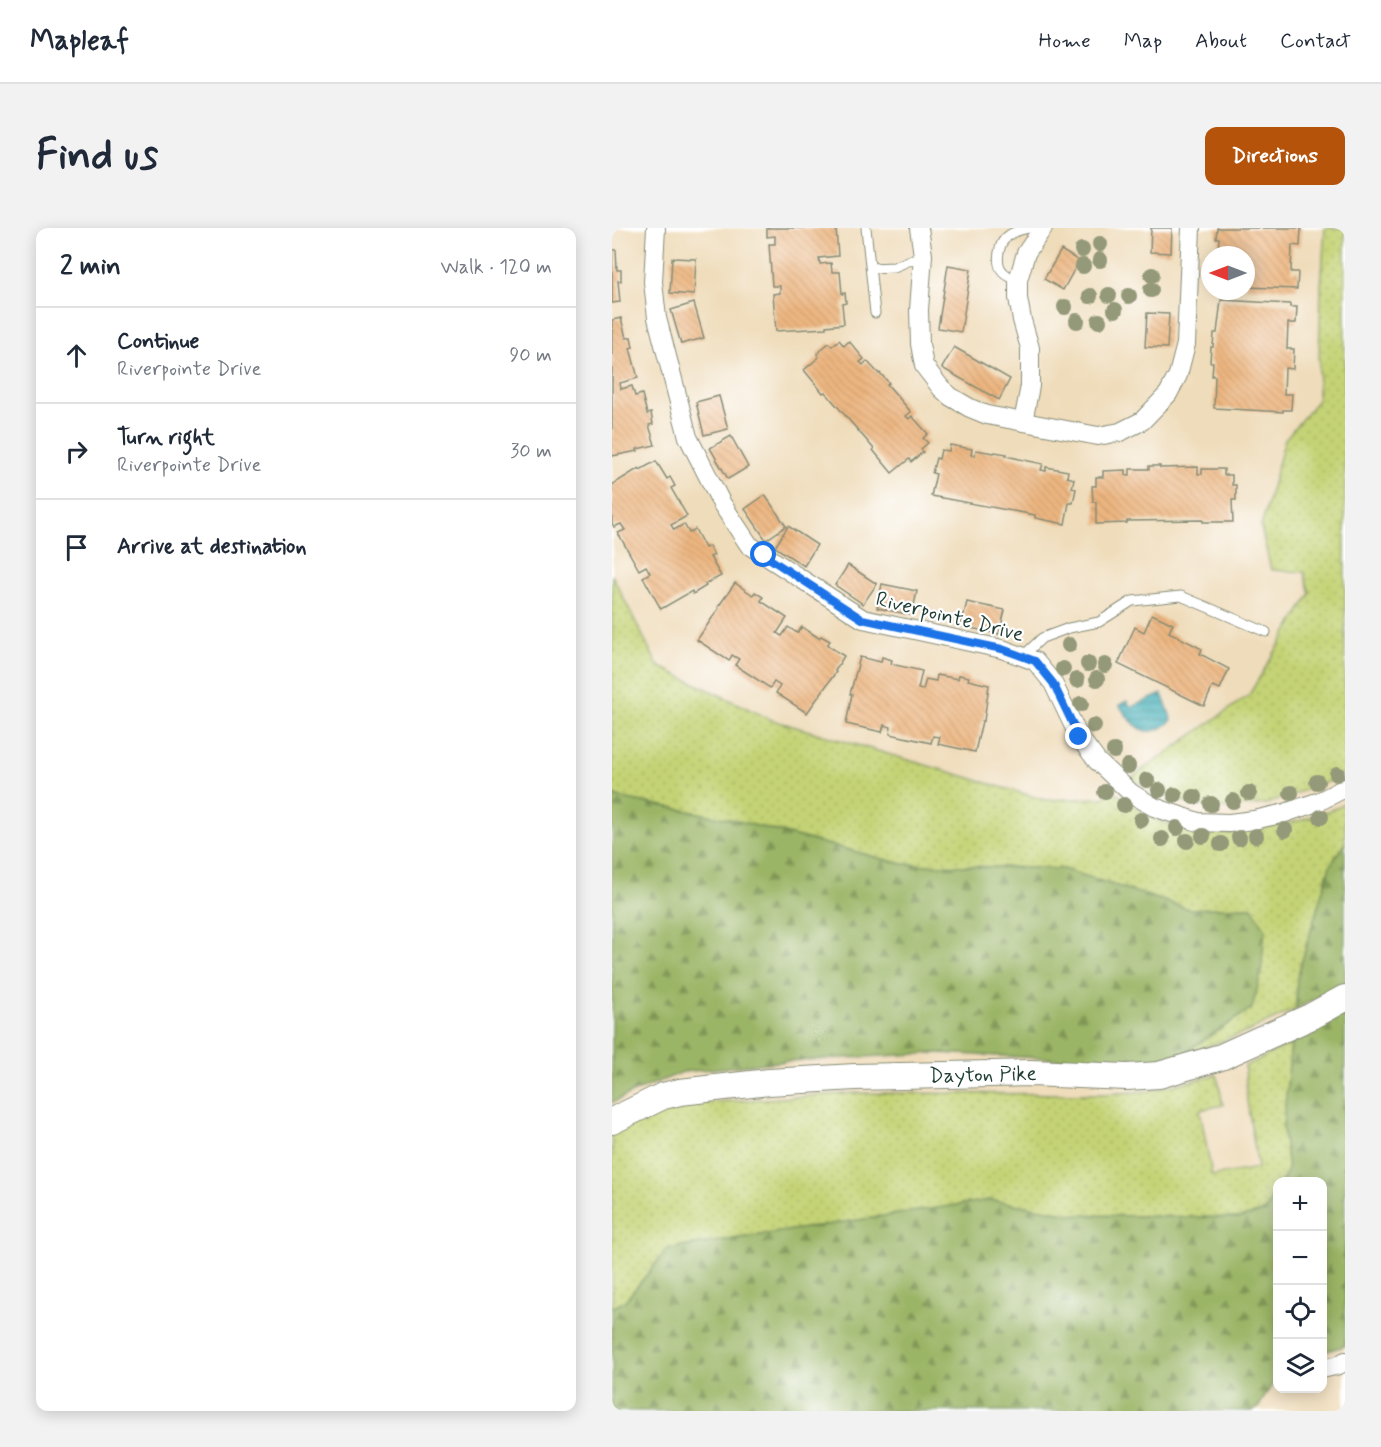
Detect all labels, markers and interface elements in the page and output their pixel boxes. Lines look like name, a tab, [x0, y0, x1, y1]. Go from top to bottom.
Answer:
text: Mapleaf	[30, 23, 129, 60]
text: Home	[1039, 27, 1091, 55]
text: Map	[1124, 27, 1162, 55]
text: About	[1195, 27, 1247, 55]
text: Contact	[1280, 27, 1351, 55]
button: Directions	[1205, 127, 1345, 185]
text: Find us	[36, 129, 158, 184]
north arrow	[1201, 246, 1255, 300]
text: 2 min	[60, 250, 121, 284]
text: Walk · 120 m	[441, 254, 552, 281]
text: Continue	[117, 328, 199, 356]
icon: ahead	[60, 339, 93, 372]
text: 90 m	[509, 342, 552, 369]
text: Riverpointe Drive	[117, 356, 261, 383]
text: Turn right	[117, 424, 215, 452]
icon: right	[60, 435, 93, 468]
text: 30 m	[510, 438, 552, 465]
text: Riverpointe Drive	[117, 452, 261, 479]
icon: arrive	[60, 531, 93, 564]
text: Arrive at destination	[117, 533, 307, 561]
route start	[750, 541, 776, 567]
street label: Riverpointe Drive	[873, 585, 1027, 649]
route end	[1065, 723, 1091, 749]
street label: Dayton Pike	[929, 1060, 1037, 1090]
map controls	[1273, 1177, 1327, 1393]
button: +	[1273, 1177, 1327, 1231]
button: −	[1273, 1231, 1327, 1285]
button: locate	[1273, 1285, 1327, 1339]
button: layers	[1273, 1339, 1327, 1393]

